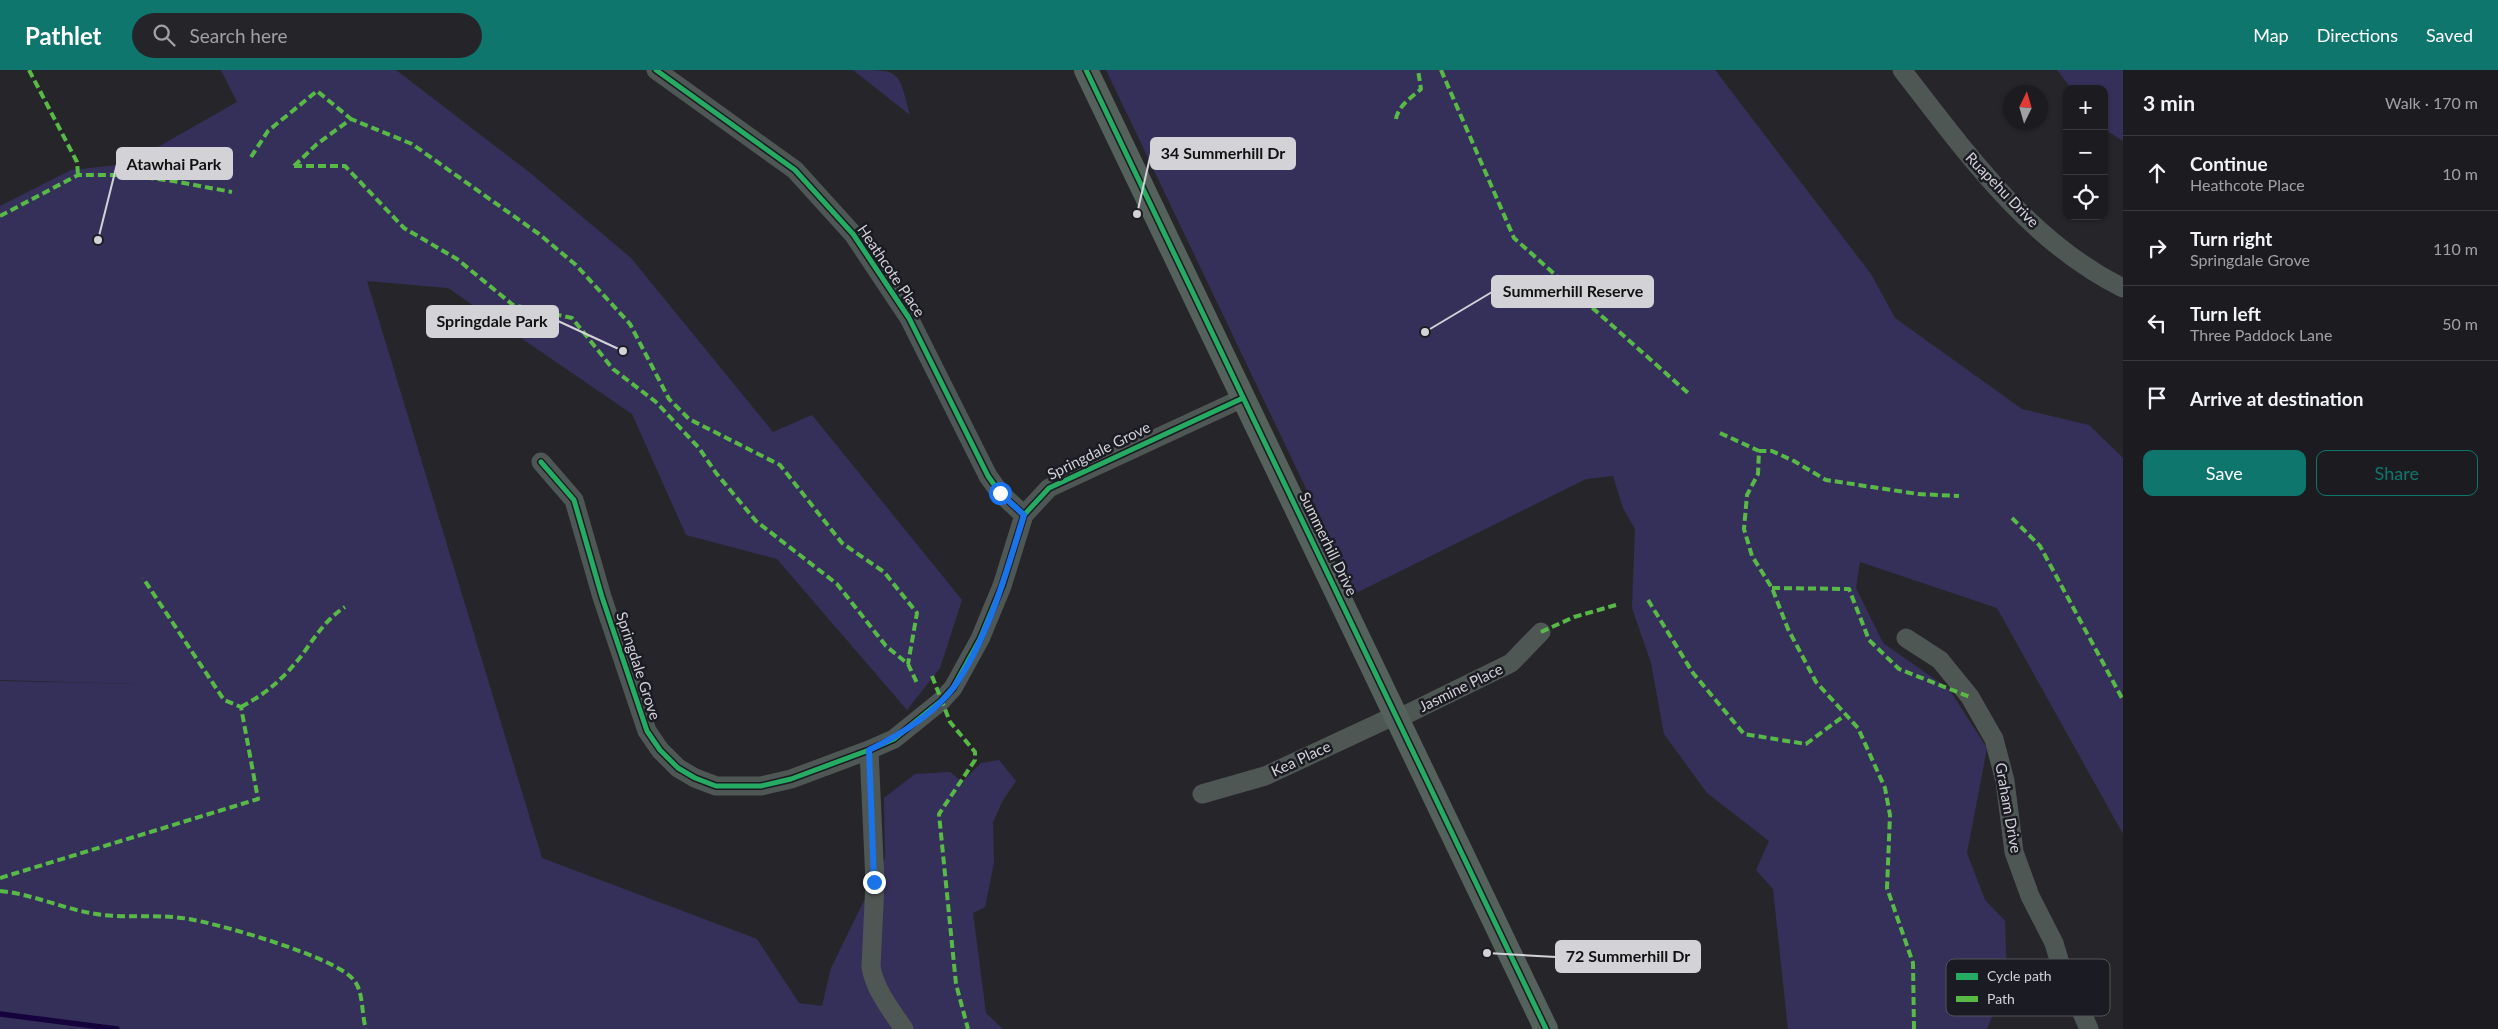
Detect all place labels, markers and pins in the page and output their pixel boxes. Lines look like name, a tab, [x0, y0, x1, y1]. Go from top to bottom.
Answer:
callout: 34 Summerhill Dr	[1151, 138, 1295, 169]
callout: Atawhai Park	[117, 148, 232, 179]
callout: Summerhill Reserve	[1492, 276, 1653, 307]
callout: Springdale Park	[427, 306, 558, 337]
callout: 72 Summerhill Dr	[1556, 941, 1700, 972]

